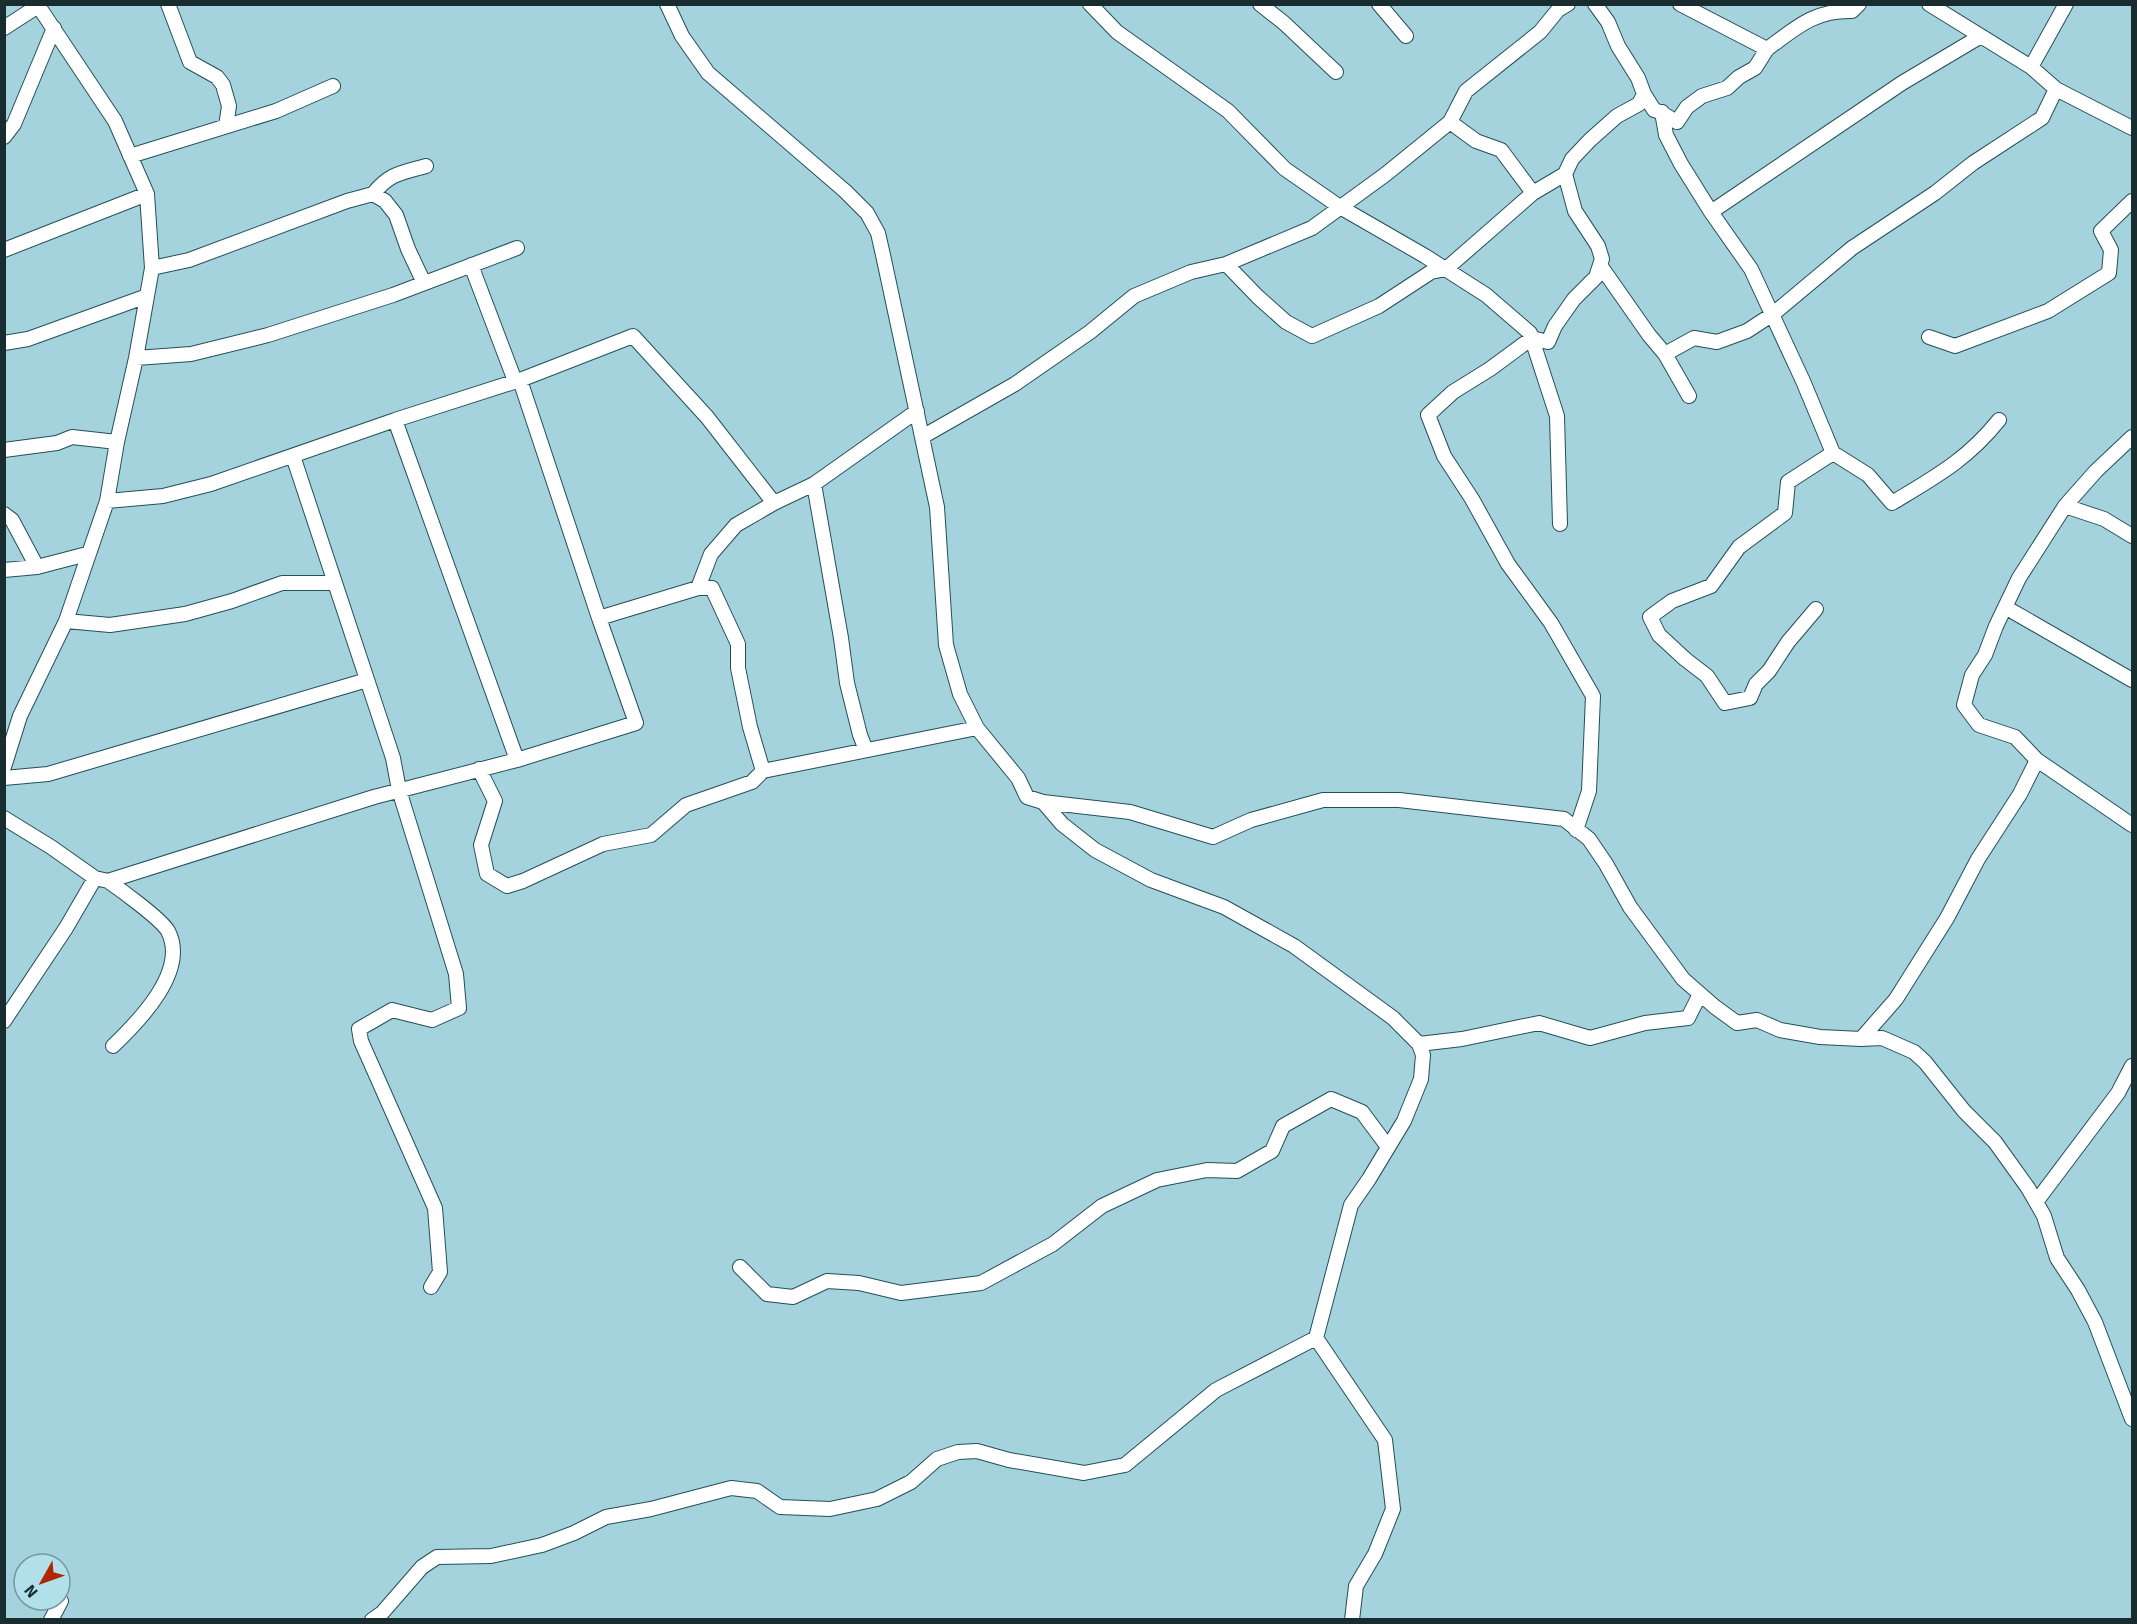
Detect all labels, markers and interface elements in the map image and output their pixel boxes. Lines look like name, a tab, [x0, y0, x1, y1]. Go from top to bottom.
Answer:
north arrow	[12, 1552, 72, 1612]
text: N	[20, 1580, 43, 1602]

